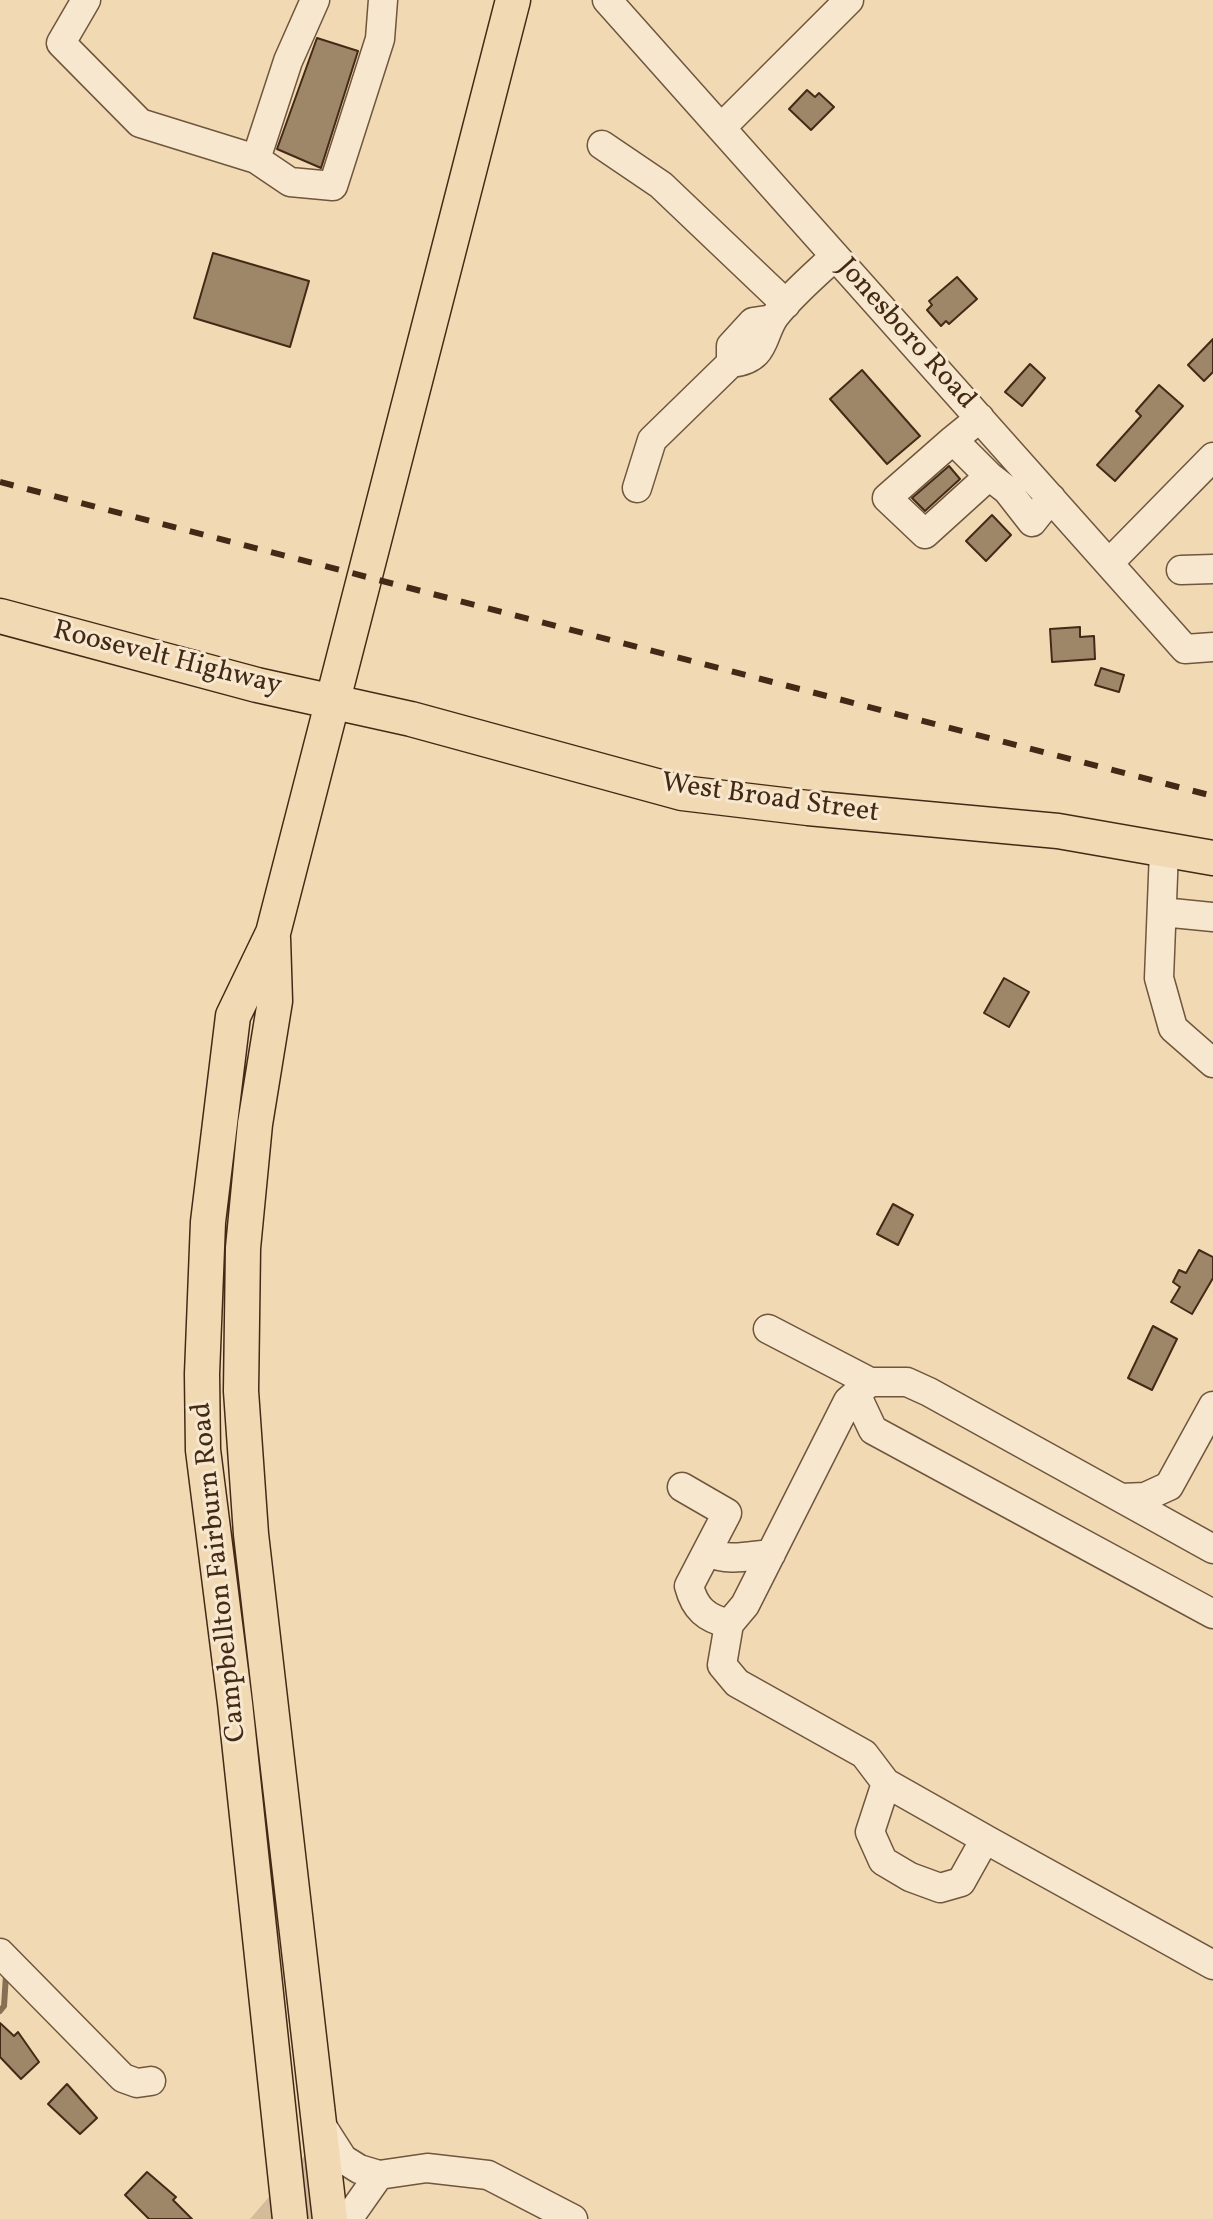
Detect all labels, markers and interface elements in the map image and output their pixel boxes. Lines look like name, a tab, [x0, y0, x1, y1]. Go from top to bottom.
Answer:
street label: Jonesboro Road	[828, 253, 982, 417]
street label: Roosevelt Highway	[49, 615, 285, 705]
street label: West Broad Street	[659, 768, 881, 832]
street label: Campbellton Fairburn Road	[186, 1400, 256, 1744]

